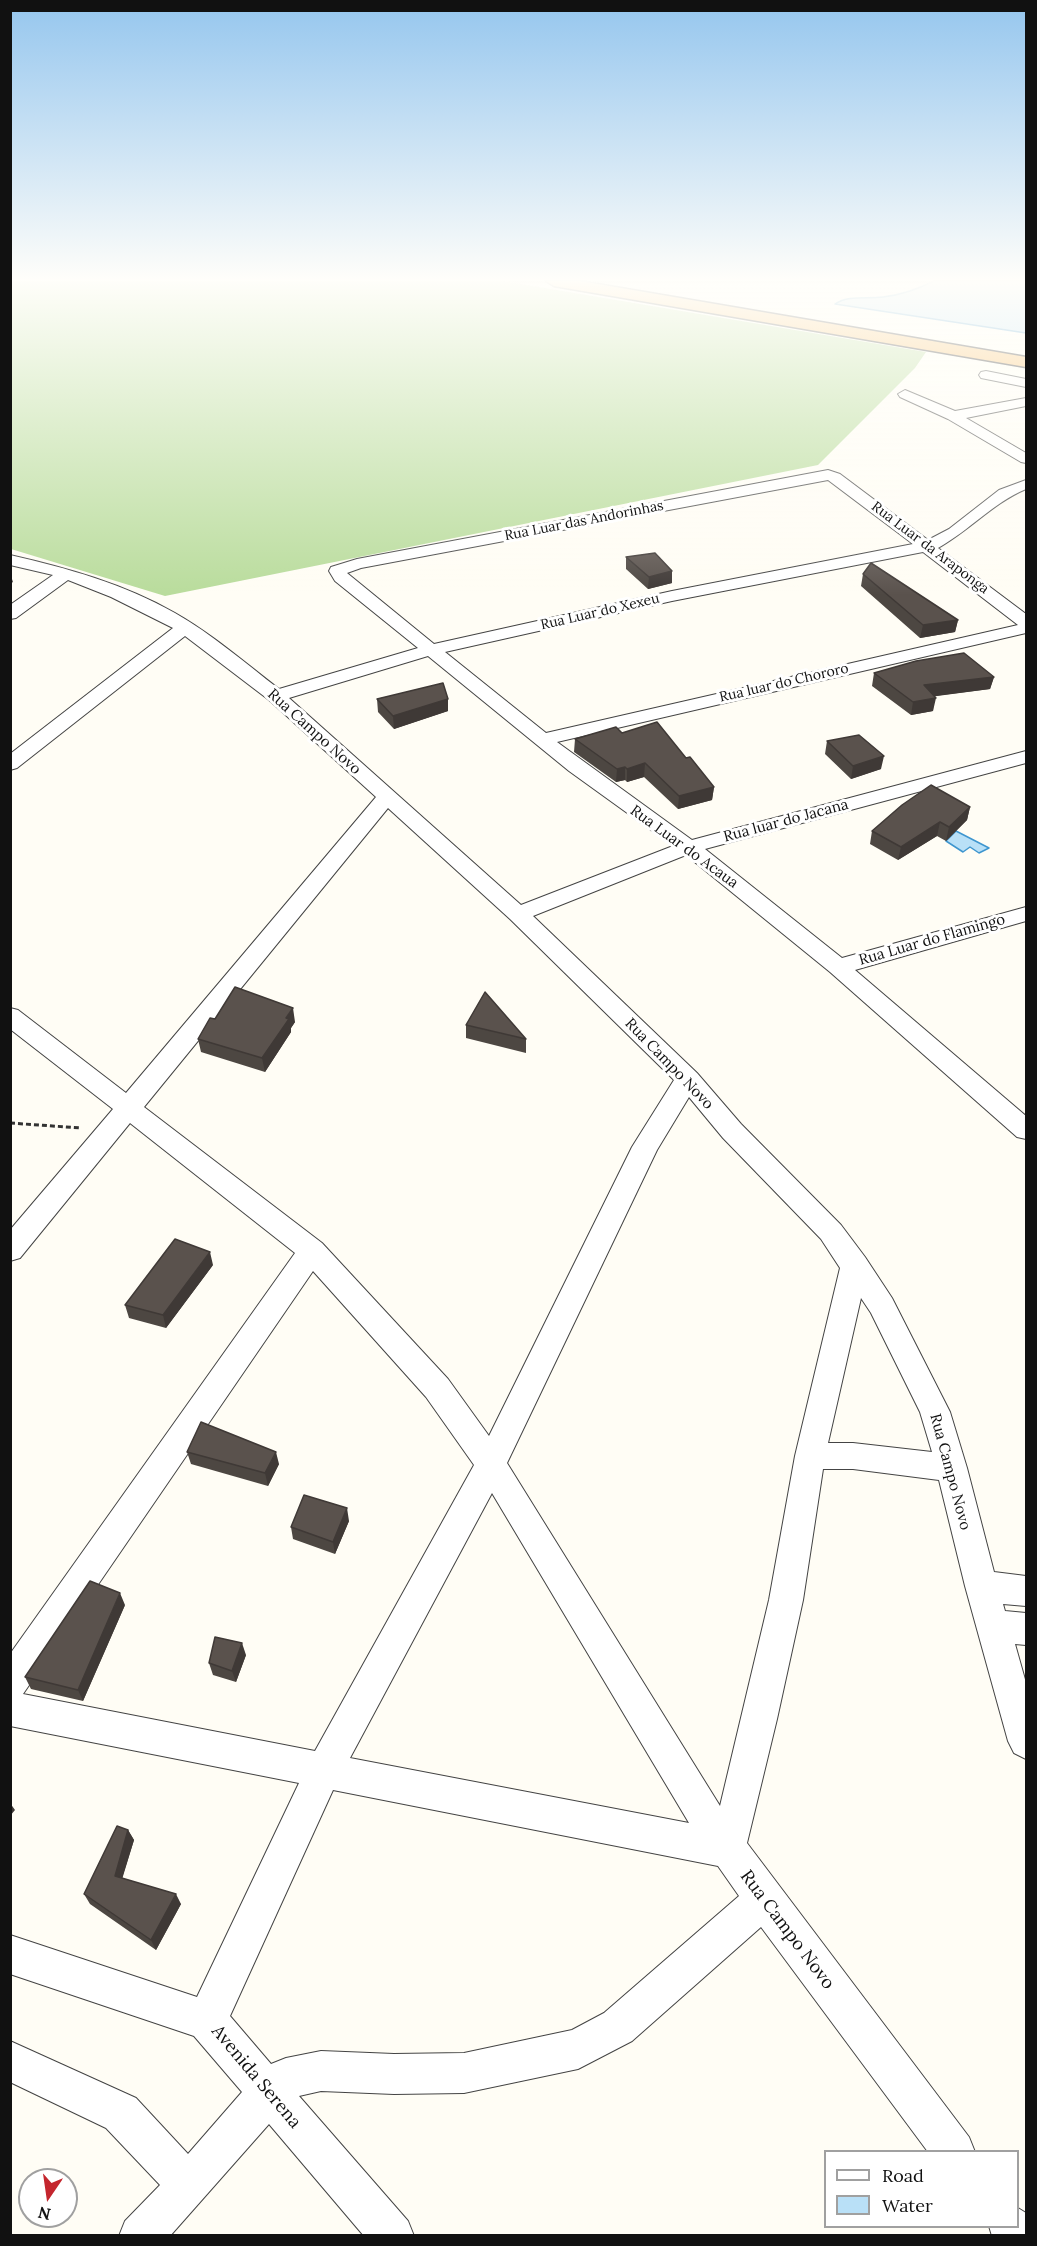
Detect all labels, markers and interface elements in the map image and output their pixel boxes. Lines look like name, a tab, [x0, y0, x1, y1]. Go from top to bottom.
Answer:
street label: Rua Luar das Andorinhas	[503, 497, 665, 545]
street label: Rua Luar da Araponga	[868, 498, 992, 598]
street label: Rua Luar do Xexeu	[539, 590, 661, 634]
street label: Rua luar do Chororo	[718, 660, 850, 706]
street label: Rua Campo Novo	[264, 685, 364, 779]
street label: Rua luar do Jacana	[722, 796, 850, 846]
street label: Rua Luar do Acaua	[626, 802, 742, 892]
street label: Rua Luar do Flamingo	[857, 910, 1007, 970]
street label: Rua Campo Novo	[621, 1015, 717, 1113]
street label: Rua Campo Novo	[926, 1412, 974, 1532]
street label: Rua Campo Novo	[735, 1866, 839, 1994]
street label: Avenida Serena	[207, 2021, 305, 2133]
legend	[824, 2150, 1019, 2228]
text: Road	[882, 2164, 924, 2187]
north arrow	[18, 2168, 78, 2228]
text: Water	[882, 2194, 933, 2217]
text: N	[36, 2202, 53, 2225]

